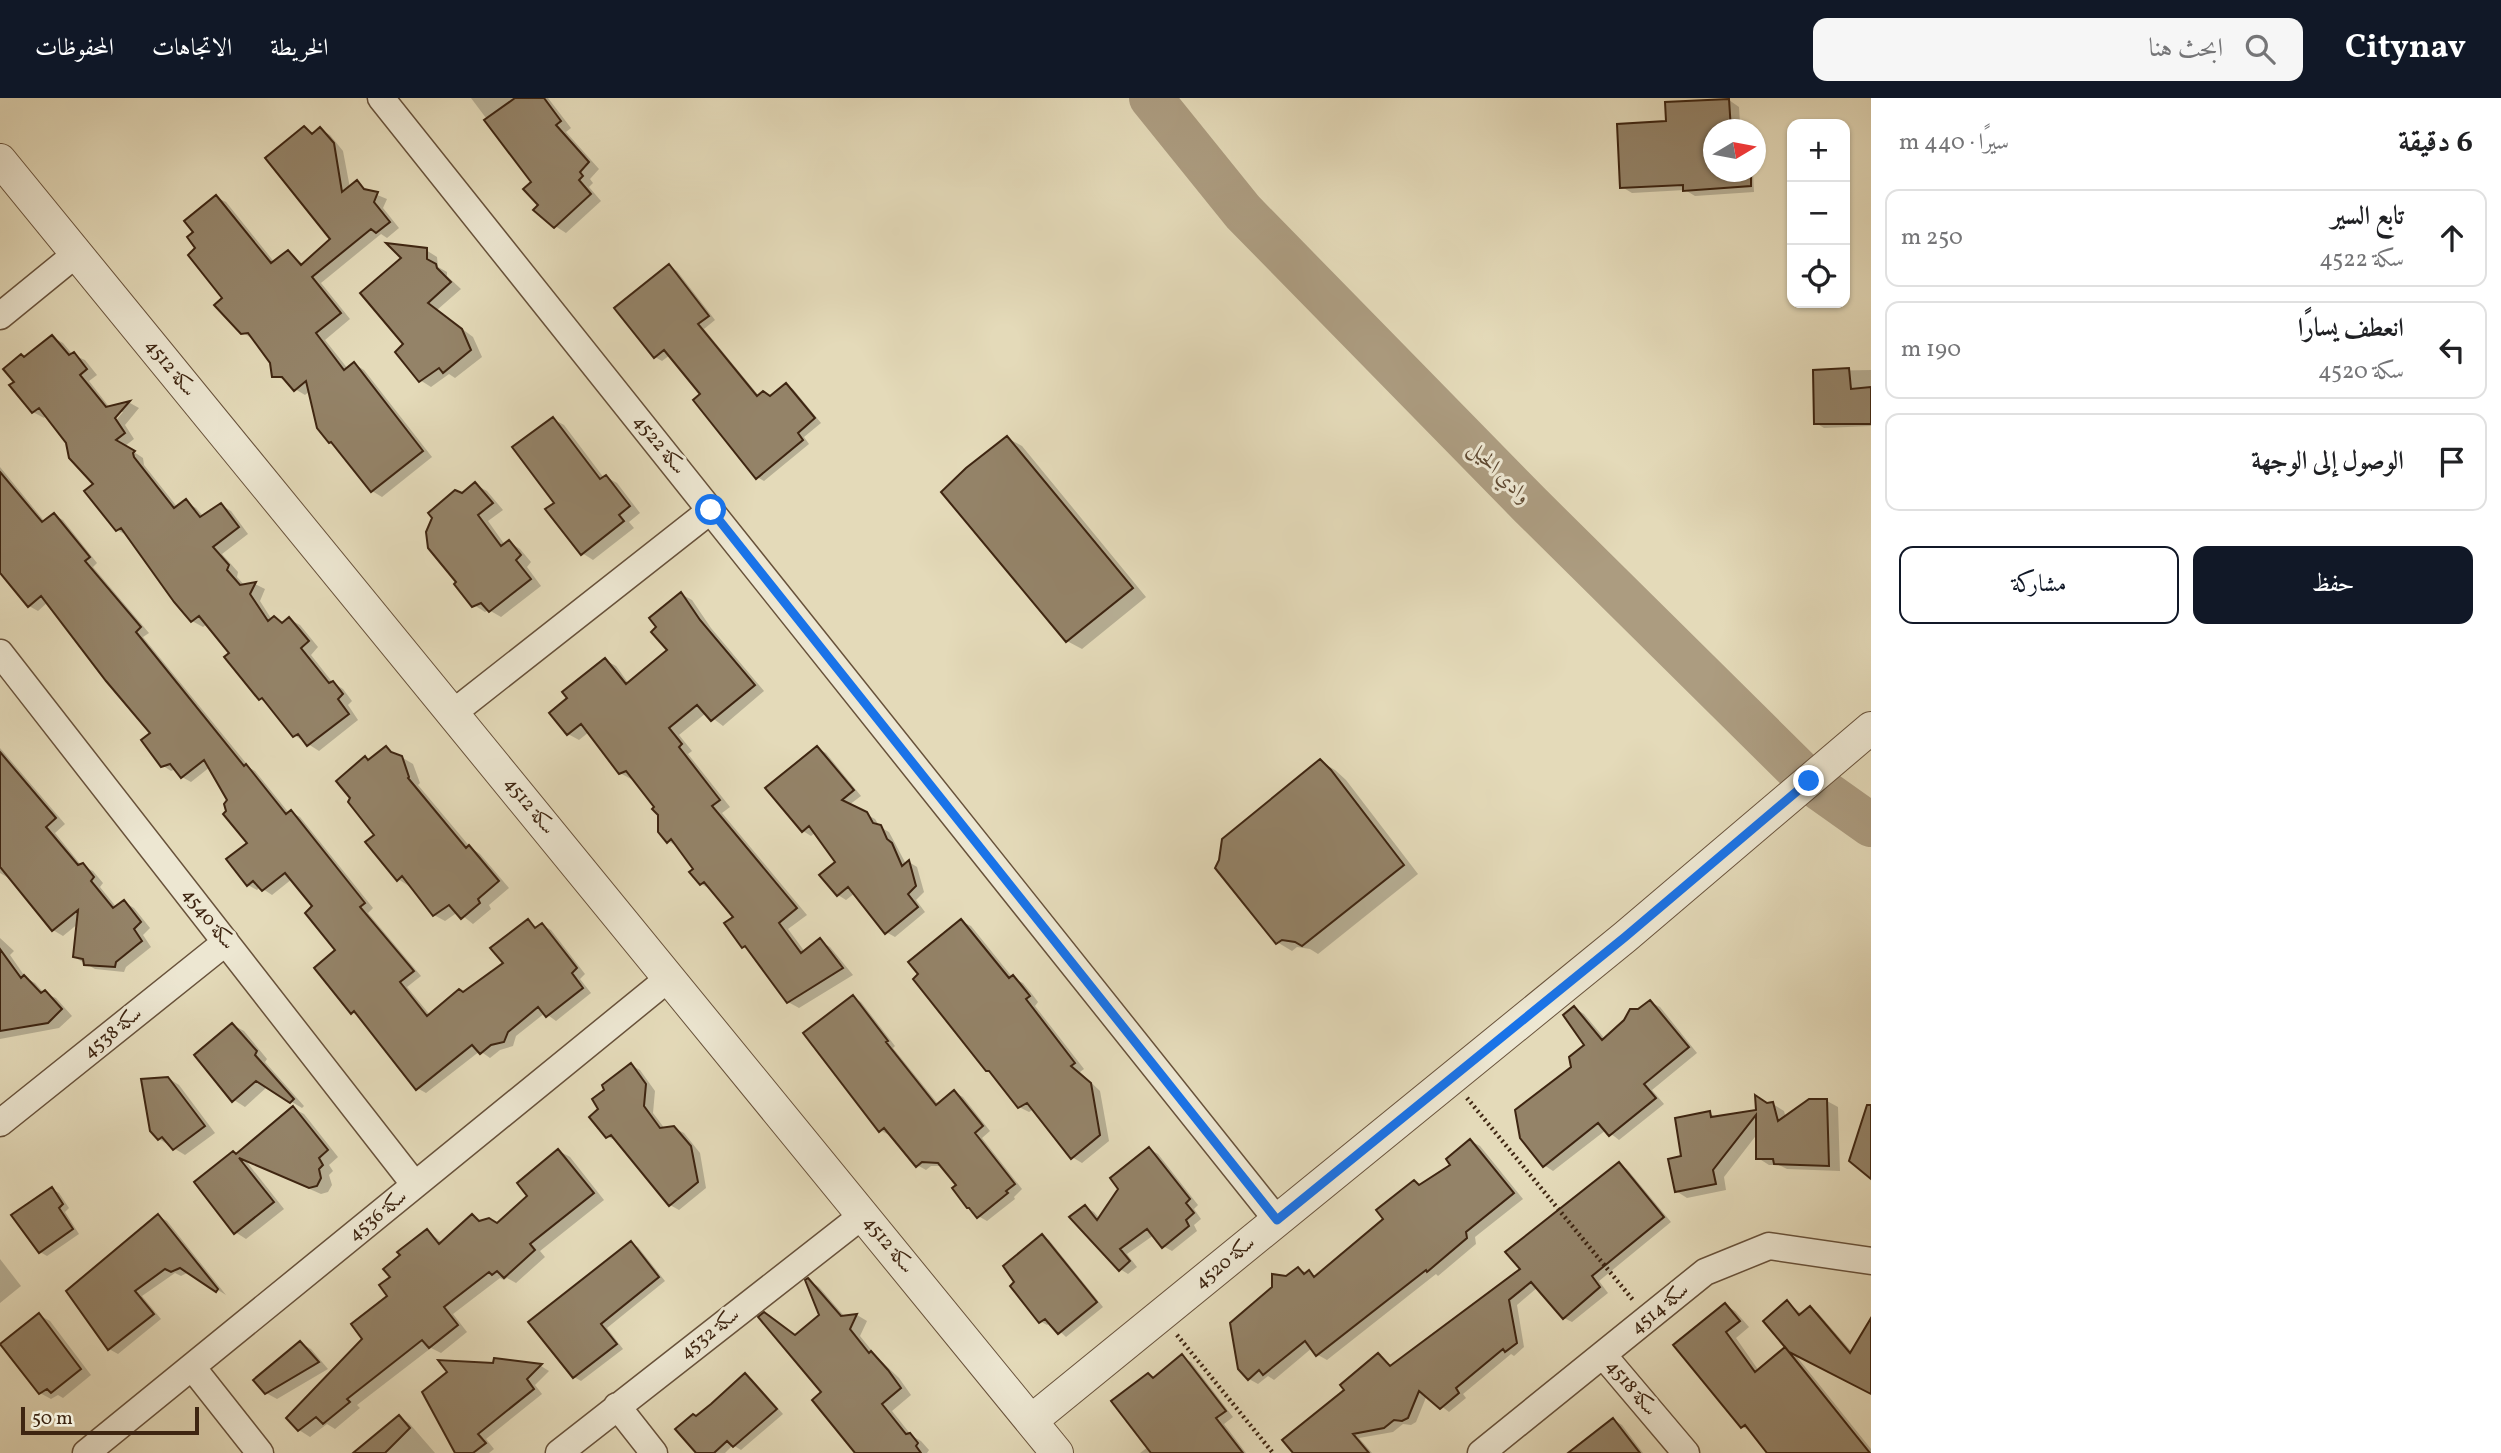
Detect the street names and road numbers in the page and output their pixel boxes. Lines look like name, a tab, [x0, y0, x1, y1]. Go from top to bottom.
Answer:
street label: سكة 4512	[139, 334, 201, 402]
street label: سكة 4522	[627, 410, 691, 480]
street label: سكة 4512	[498, 772, 560, 840]
street label: سكة 4540	[176, 883, 240, 955]
street label: سكة 4538	[78, 1001, 148, 1065]
street label: سكة 4536	[343, 1184, 413, 1248]
street label: سكة 4512	[857, 1211, 919, 1279]
street label: سكة 4520	[1189, 1231, 1261, 1295]
street label: سكة 4514	[1625, 1277, 1695, 1341]
street label: سكة 4532	[675, 1302, 745, 1366]
street label: سكة 4518	[1600, 1354, 1662, 1422]

